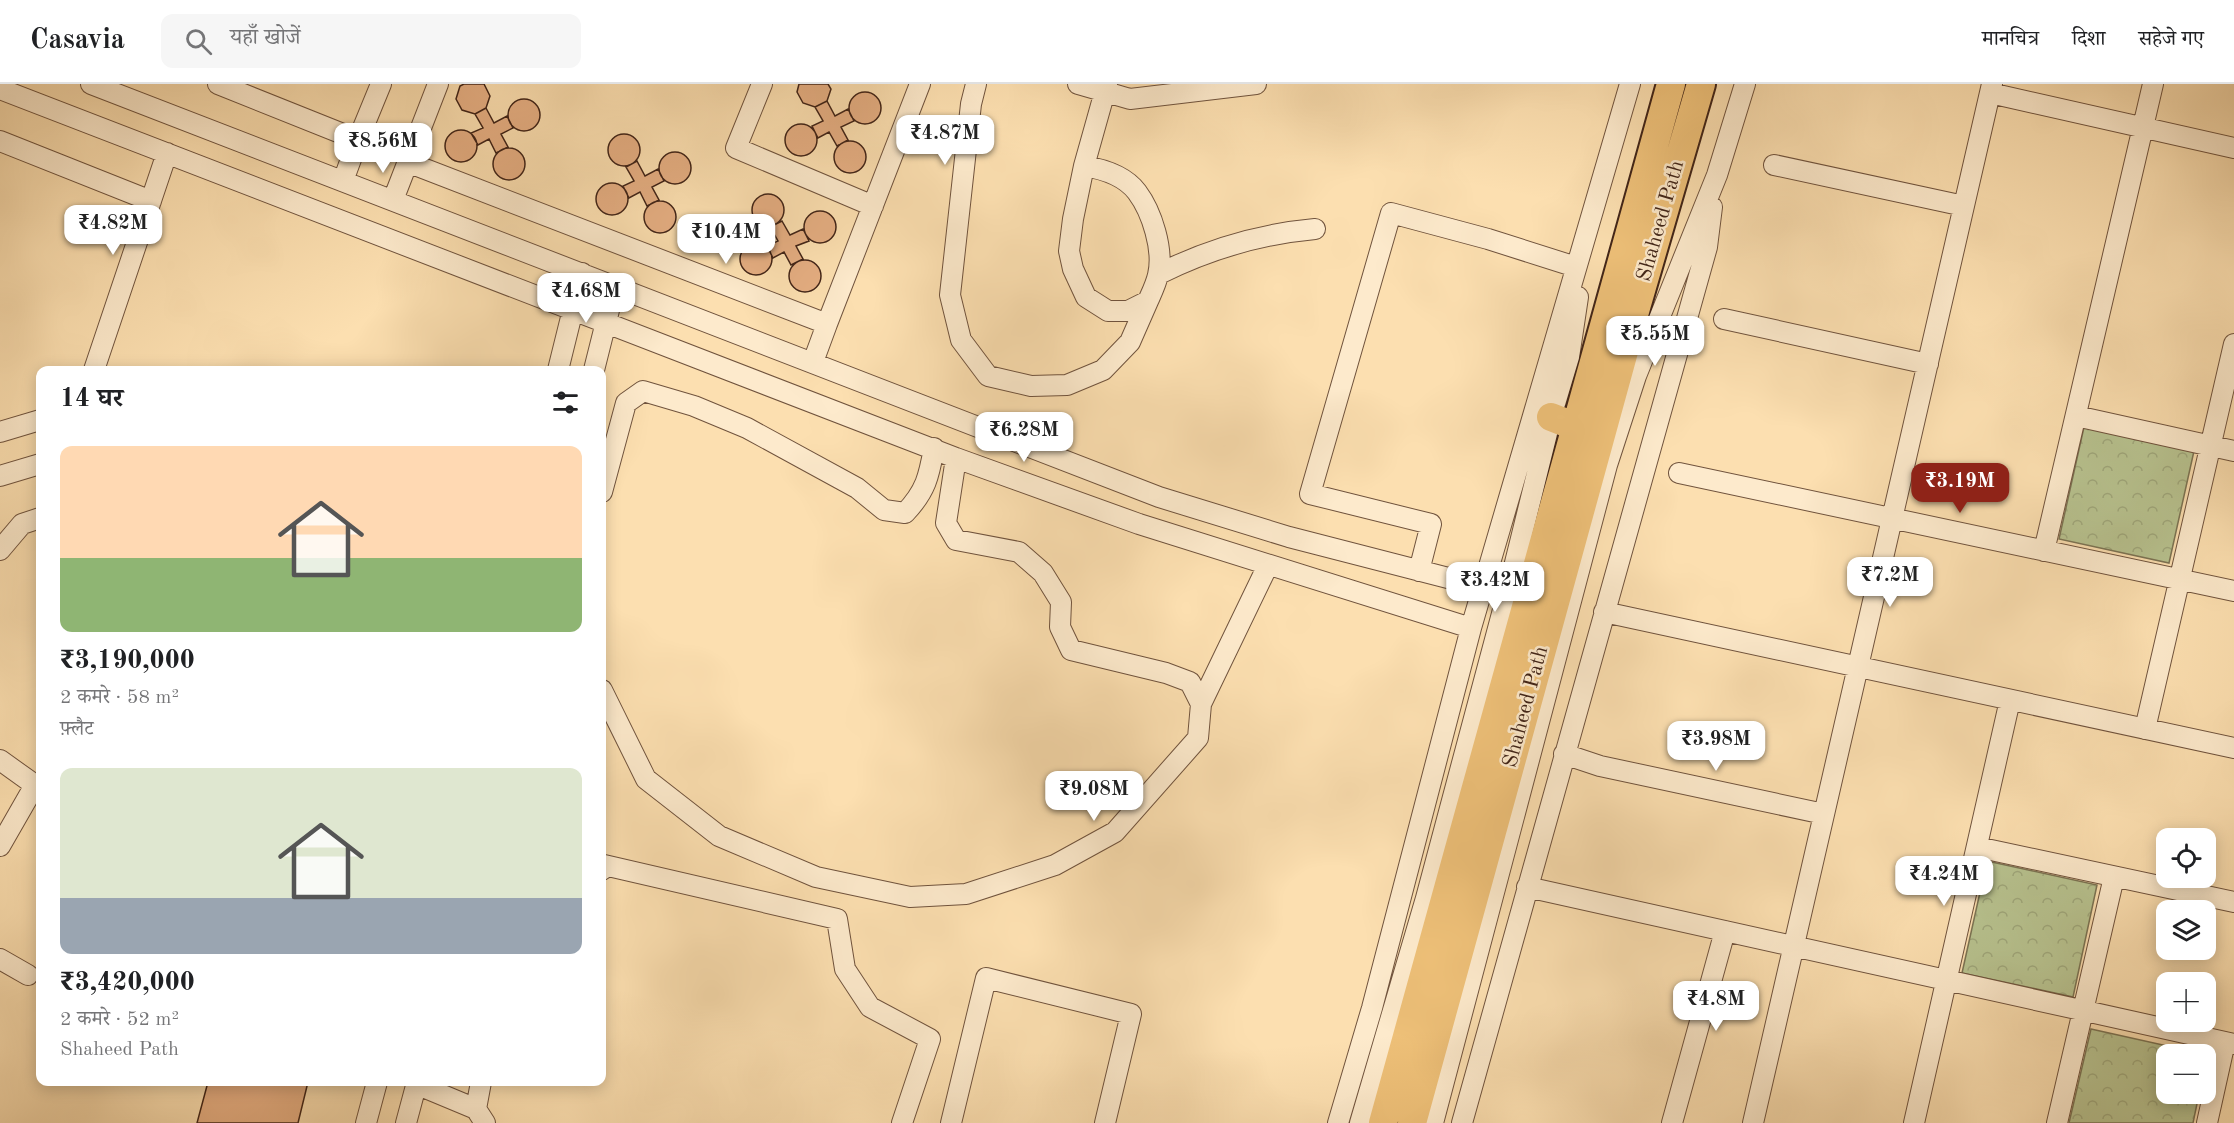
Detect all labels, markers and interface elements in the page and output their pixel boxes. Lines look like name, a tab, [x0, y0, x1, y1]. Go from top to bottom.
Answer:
search box	[161, 14, 581, 68]
icon: search	[182, 25, 215, 58]
text: Casavia	[30, 27, 125, 55]
text: यहाँ खोजें	[230, 27, 301, 49]
text: मानचित्र	[1982, 29, 2039, 50]
text: दिशा	[2072, 29, 2105, 50]
text: सहेजे गए	[2138, 29, 2204, 50]
pin: ₹4.87M	[896, 115, 994, 166]
pin: ₹8.56M	[334, 123, 432, 174]
text: ₹4.87M	[910, 124, 980, 144]
text: ₹8.56M	[348, 132, 418, 152]
street label: Shaheed Path	[1634, 158, 1688, 284]
pin: ₹4.82M	[64, 205, 162, 256]
text: ₹4.82M	[78, 214, 148, 234]
pin: ₹10.4M	[677, 214, 775, 265]
text: ₹10.4M	[691, 223, 761, 243]
pin: ₹4.68M	[537, 273, 635, 324]
text: ₹4.68M	[551, 282, 621, 302]
pin: ₹5.55M	[1606, 316, 1704, 367]
text: ₹5.55M	[1620, 325, 1690, 345]
text: 14 घर	[60, 386, 123, 412]
icon: filters	[549, 386, 582, 419]
pin: ₹6.28M	[975, 412, 1073, 463]
text: ₹6.28M	[989, 421, 1059, 441]
pin: ₹3.19M	[1911, 463, 2009, 514]
text: ₹3.19M	[1925, 472, 1995, 492]
icon: home	[267, 485, 375, 593]
pin: ₹7.2M	[1848, 557, 1932, 608]
pin: ₹3.42M	[1446, 562, 1544, 613]
text: ₹7.2M	[1861, 566, 1919, 586]
text: ₹3.42M	[1460, 571, 1530, 591]
street label: Shaheed Path	[1500, 644, 1552, 770]
text: ₹3,190,000	[60, 648, 195, 674]
text: 2 कमरे · 58 m²	[60, 688, 179, 708]
text: फ़्लैट	[60, 720, 93, 740]
pin: ₹3.98M	[1667, 721, 1765, 772]
text: ₹3.98M	[1681, 730, 1751, 750]
pin: ₹9.08M	[1045, 771, 1143, 822]
text: ₹9.08M	[1059, 780, 1129, 800]
icon: home	[267, 807, 375, 915]
map controls	[2156, 828, 2216, 1104]
button: locate	[2156, 828, 2216, 888]
pin: ₹4.24M	[1895, 856, 1993, 907]
text: ₹4.24M	[1909, 865, 1979, 885]
button: layers	[2156, 900, 2216, 960]
text: ₹3,420,000	[60, 970, 195, 996]
button: +	[2156, 972, 2216, 1032]
pin: ₹4.8M	[1674, 981, 1758, 1032]
text: ₹4.8M	[1687, 990, 1745, 1010]
text: 2 कमरे · 52 m²	[60, 1010, 179, 1030]
text: Shaheed Path	[60, 1040, 179, 1060]
button: −	[2156, 1044, 2216, 1104]

